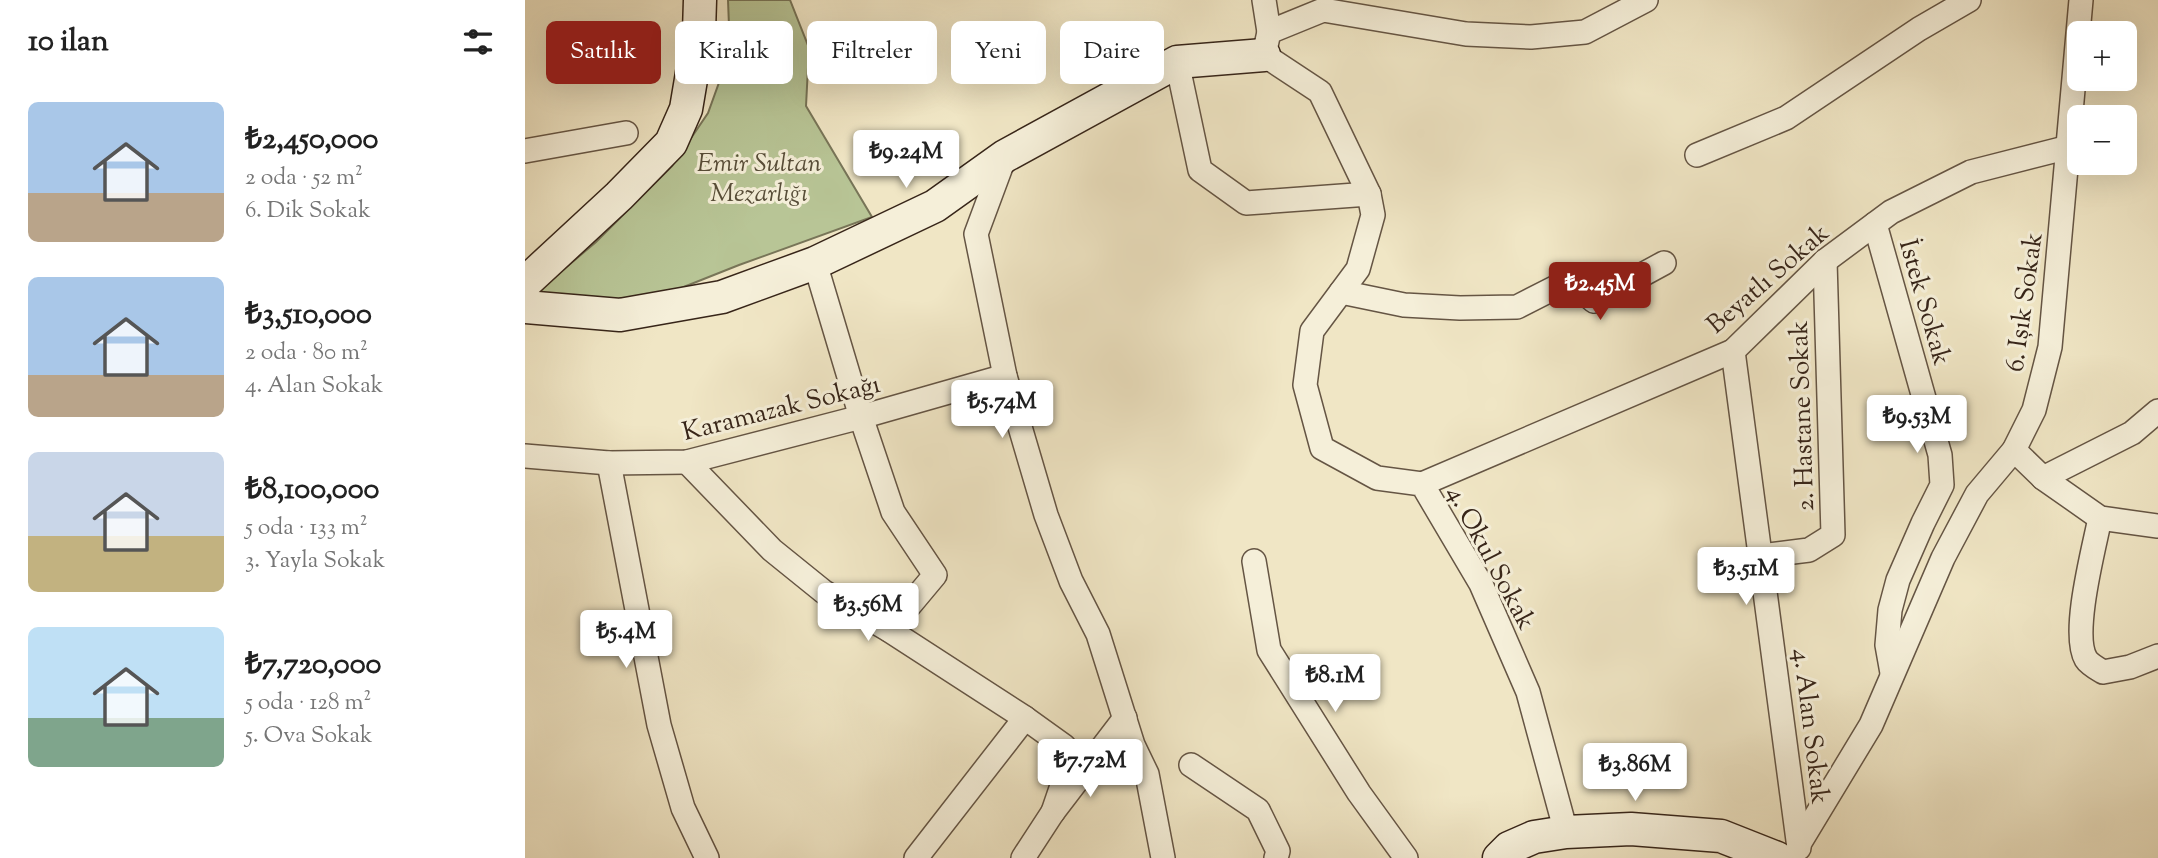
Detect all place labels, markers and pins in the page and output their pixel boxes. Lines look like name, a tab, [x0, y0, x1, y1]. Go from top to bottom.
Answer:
pin: ₺9.24M	[849, 130, 963, 190]
pin: ₺2.45M	[1543, 262, 1657, 322]
pin: ₺5.74M	[945, 380, 1059, 440]
pin: ₺9.53M	[1860, 396, 1974, 455]
pin: ₺3.51M	[1689, 548, 1803, 607]
pin: ₺3.56M	[811, 584, 925, 643]
pin: ₺5.4M	[577, 610, 675, 670]
pin: ₺8.1M	[1286, 654, 1384, 714]
pin: ₺7.72M	[1033, 740, 1147, 799]
pin: ₺3.86M	[1578, 744, 1692, 803]

